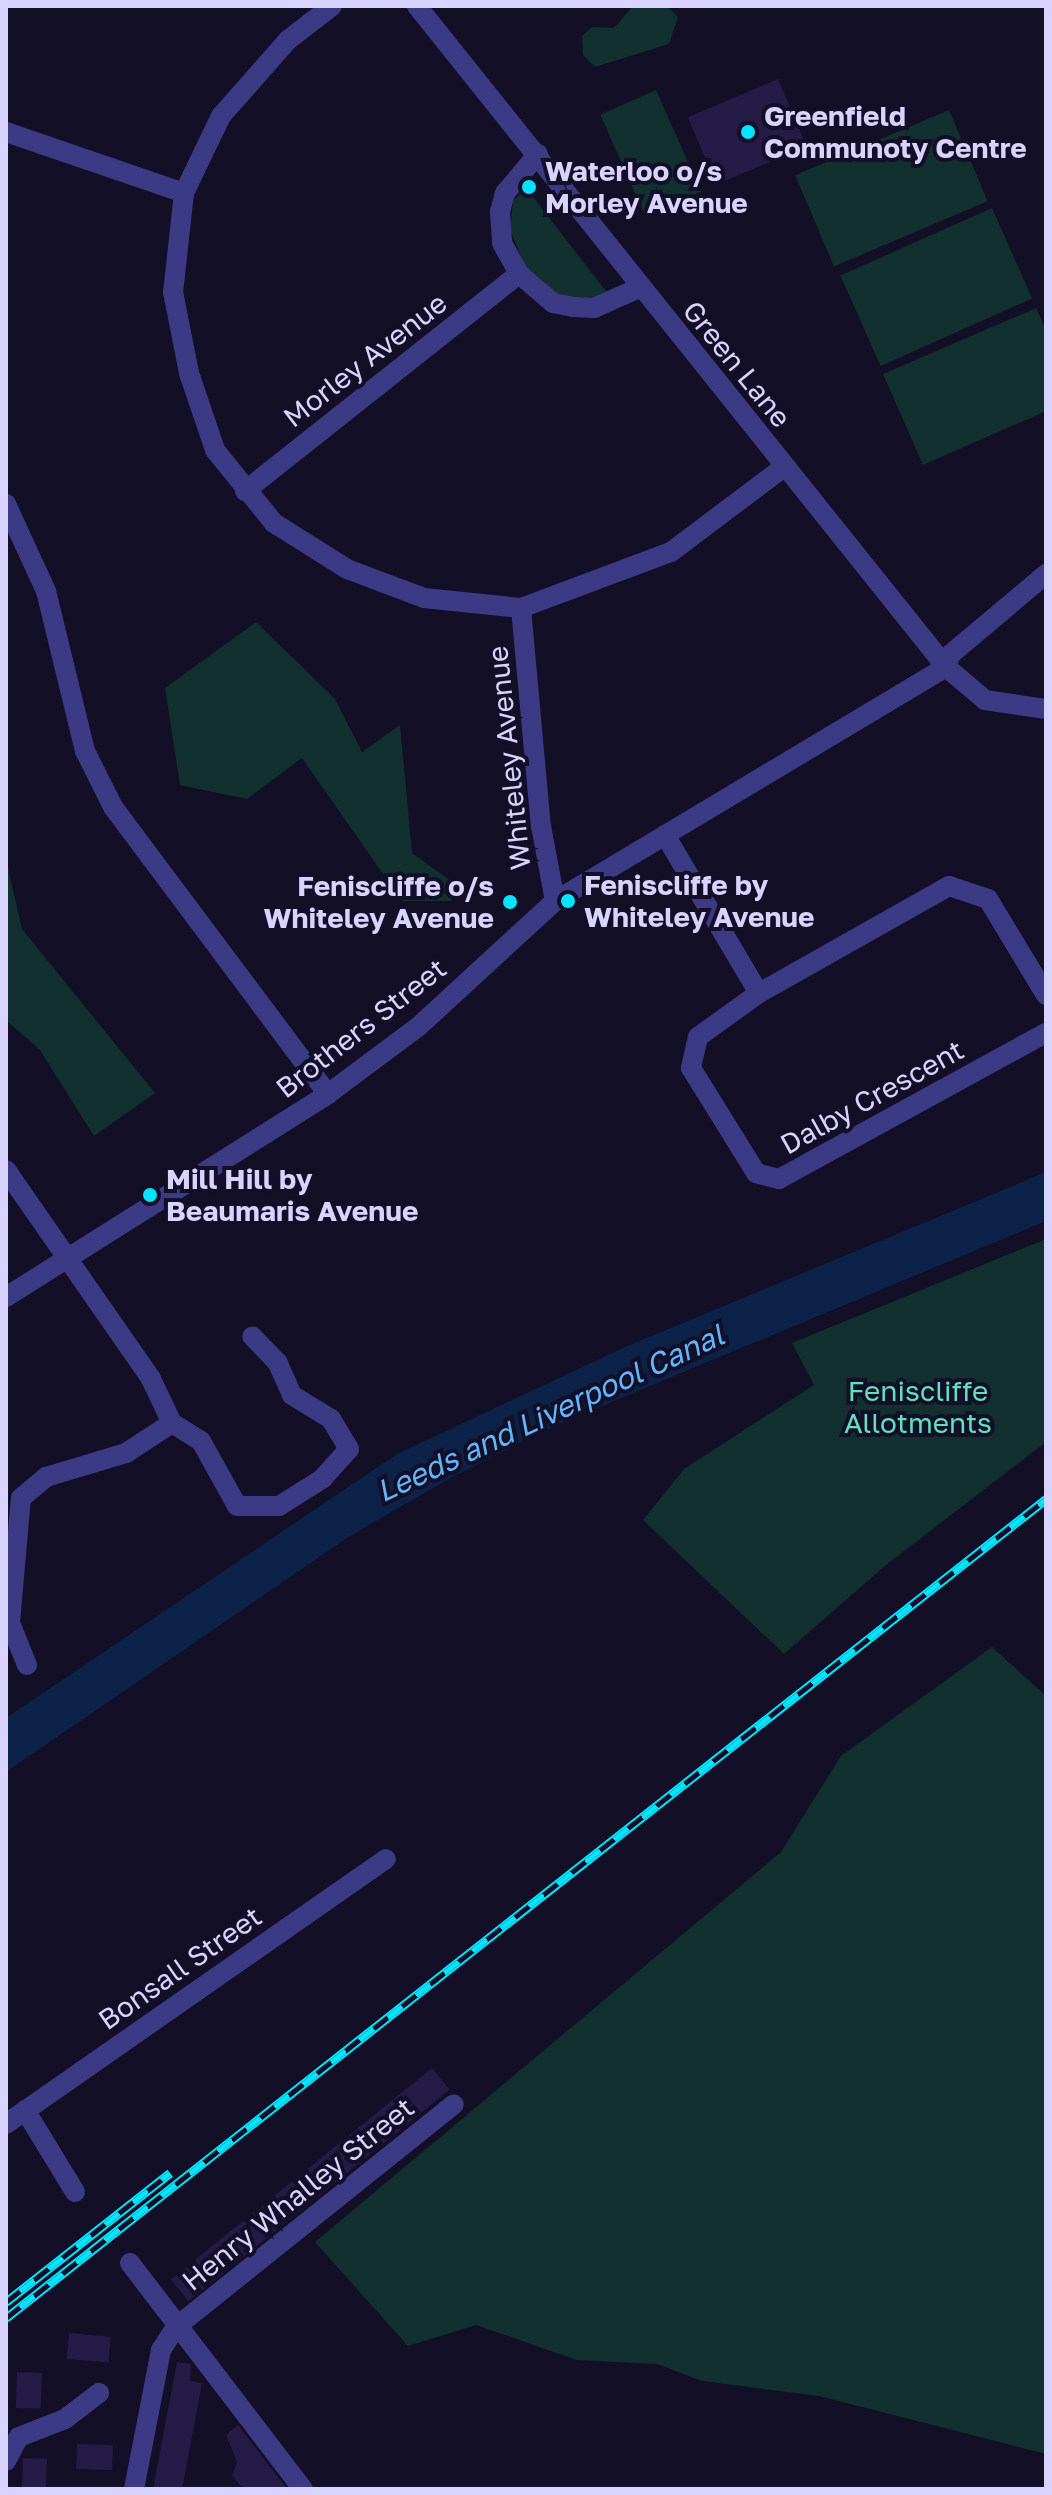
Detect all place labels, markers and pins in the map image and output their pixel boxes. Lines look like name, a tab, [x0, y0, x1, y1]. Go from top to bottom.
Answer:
place label: Greenfield Communoty Centre	[764, 99, 1027, 165]
marker: Greenfield Communoty Centre	[739, 123, 757, 141]
place label: Waterloo o/s Morley Avenue	[545, 154, 748, 220]
marker: Waterloo o/s Morley Avenue	[520, 178, 538, 196]
place label: Feniscliffe by Whiteley Avenue	[584, 868, 815, 934]
place label: Feniscliffe o/s Whiteley Avenue	[263, 869, 494, 935]
marker: Feniscliffe by Whiteley Avenue	[559, 892, 577, 910]
marker: Feniscliffe o/s Whiteley Avenue	[501, 893, 519, 911]
place label: Mill Hill by Beaumaris Avenue	[166, 1162, 418, 1228]
marker: Mill Hill by Beaumaris Avenue	[141, 1186, 159, 1204]

